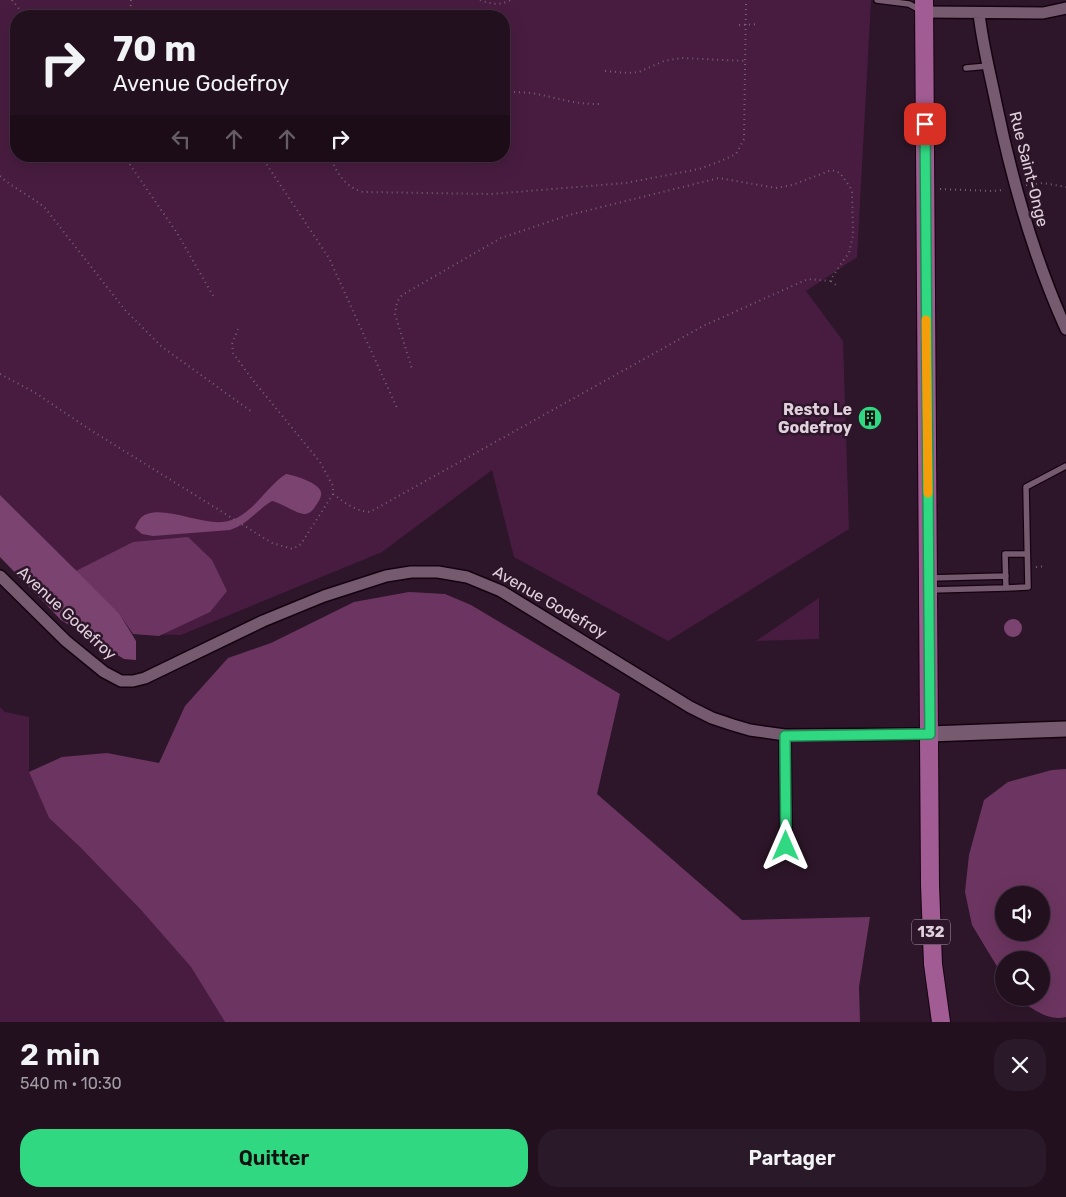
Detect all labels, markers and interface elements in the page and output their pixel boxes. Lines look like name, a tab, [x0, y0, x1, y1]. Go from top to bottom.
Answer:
text: 70 m	[113, 28, 196, 70]
icon: right	[30, 30, 95, 95]
text: Avenue Godefroy	[113, 70, 289, 97]
pin	[904, 103, 946, 145]
street label: Rue Saint-Onge	[1005, 109, 1053, 229]
icon: arrive	[911, 110, 939, 138]
icon: left	[167, 125, 195, 153]
icon: ahead	[220, 125, 248, 153]
icon: ahead	[273, 125, 301, 153]
icon: right	[326, 125, 354, 153]
place label: Resto Le Godefroy	[778, 400, 852, 437]
building icon: Resto Le Godefroy	[857, 405, 883, 431]
street label: Avenue Godefroy	[14, 562, 120, 664]
street label: Avenue Godefroy	[490, 562, 610, 642]
position arrow	[759, 819, 811, 871]
map controls	[995, 886, 1050, 1006]
button: sound	[995, 886, 1050, 941]
road number: 132	[912, 920, 950, 944]
button: search	[995, 951, 1050, 1006]
text: 2 min	[20, 1037, 100, 1073]
button: close	[994, 1039, 1046, 1091]
text: 540 m · 10:30	[20, 1074, 122, 1093]
button: Quitter	[20, 1129, 528, 1187]
button: Partager	[538, 1129, 1046, 1187]

